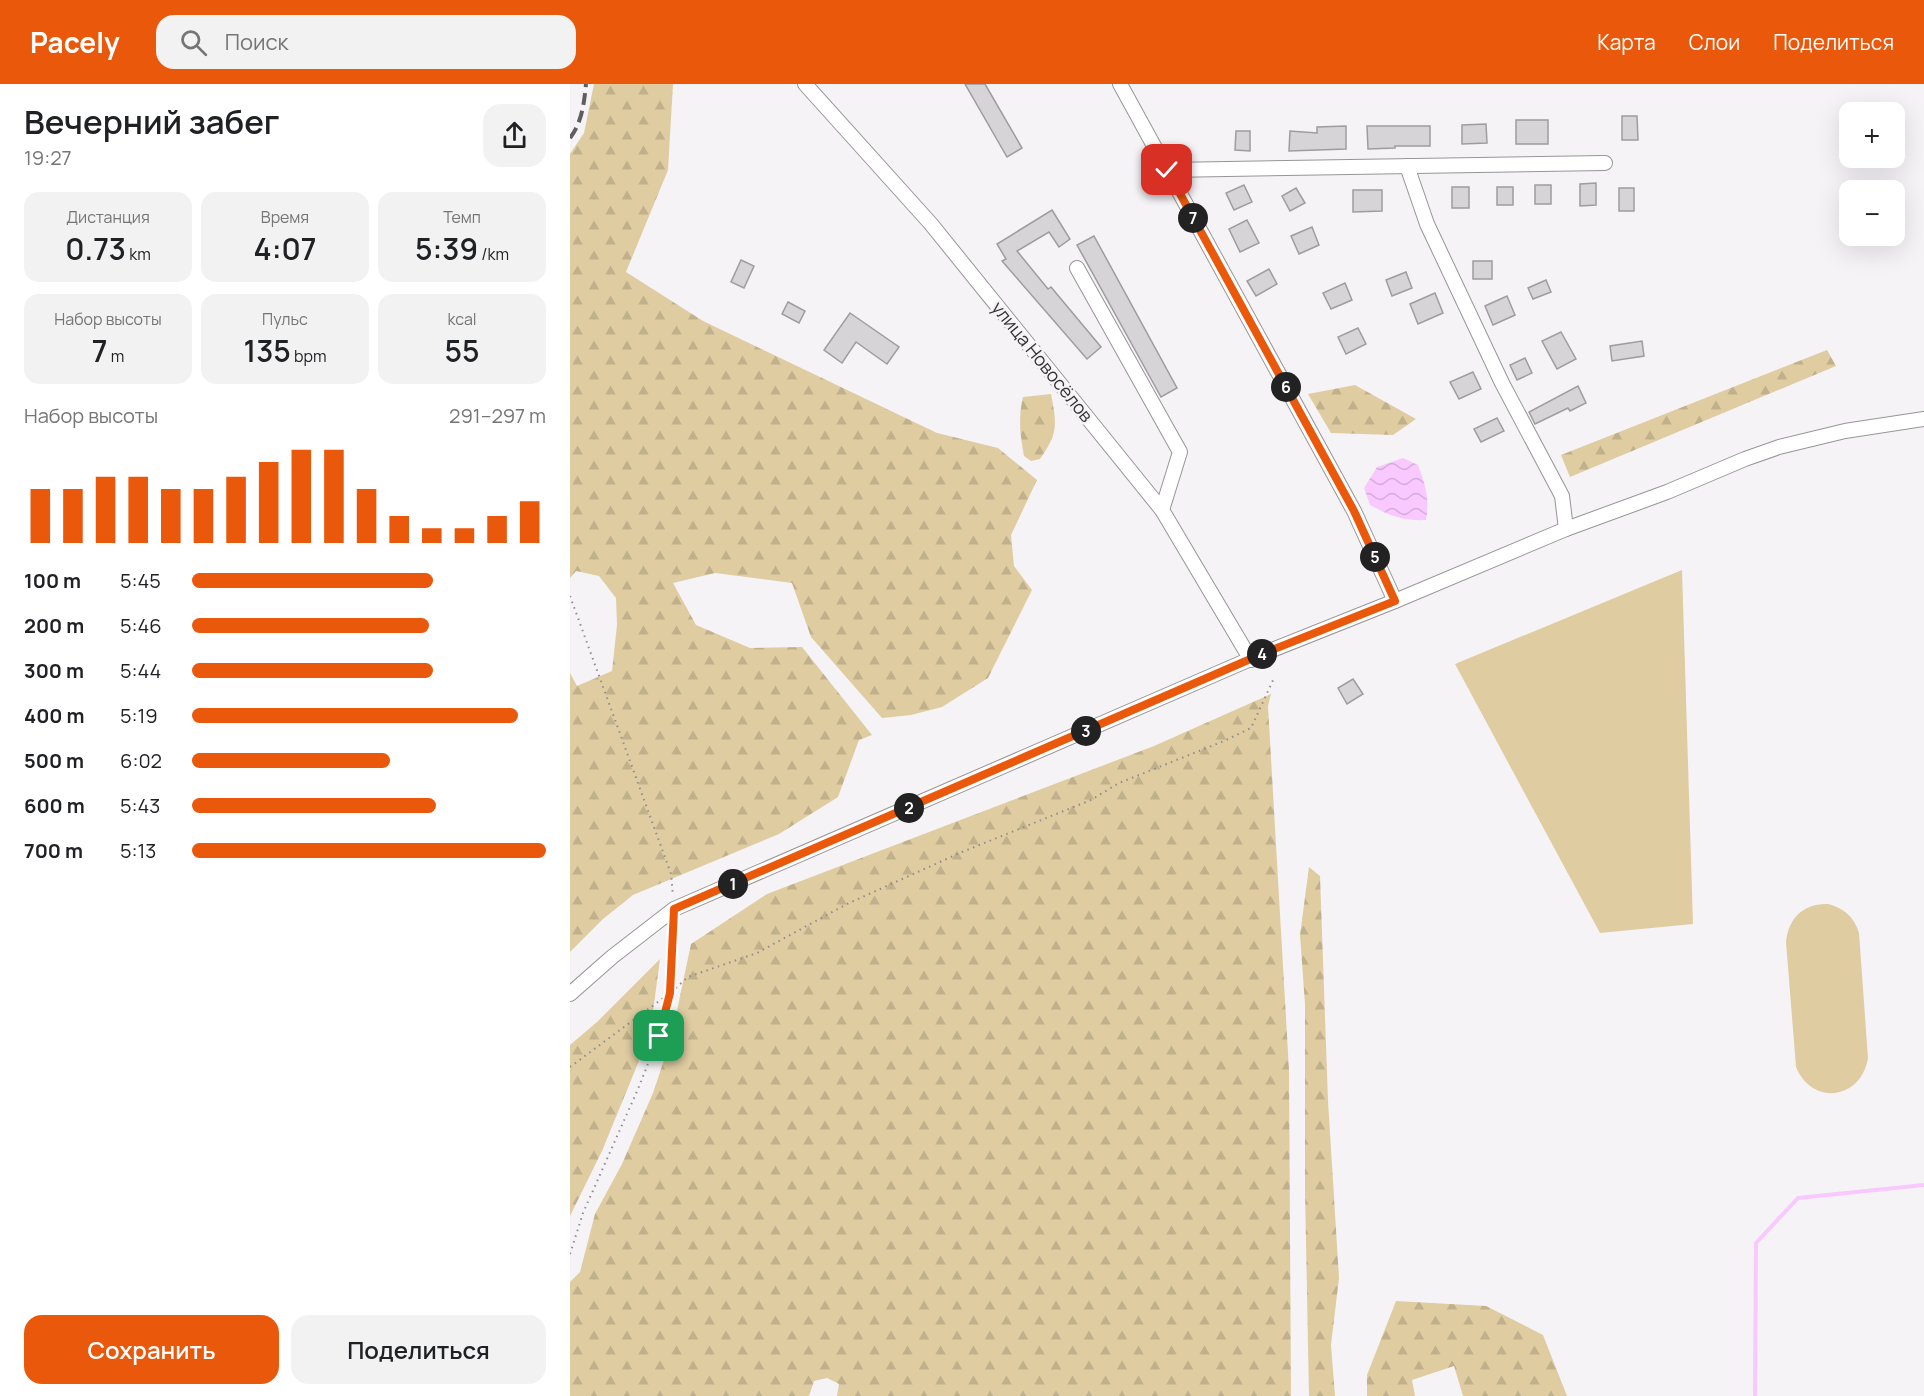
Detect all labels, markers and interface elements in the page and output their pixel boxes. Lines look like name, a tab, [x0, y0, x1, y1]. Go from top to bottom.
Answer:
search box	[156, 15, 576, 69]
text: Pacely	[30, 23, 120, 61]
icon: search	[177, 26, 210, 59]
text: Поиск	[225, 27, 289, 57]
text: Карта	[1597, 28, 1656, 56]
text: Слои	[1689, 28, 1740, 56]
text: Поделиться	[1773, 28, 1894, 56]
text: Вечерний забег	[24, 99, 280, 144]
map controls	[1839, 102, 1905, 246]
button: +	[1839, 102, 1905, 168]
button: share	[483, 104, 546, 167]
text: 19:27	[24, 144, 72, 171]
pin	[1141, 144, 1192, 195]
icon: check	[1150, 153, 1183, 186]
button: −	[1839, 180, 1905, 246]
pin: 7	[1178, 203, 1208, 233]
text: Дистанция	[66, 206, 150, 228]
text: Время	[261, 206, 309, 228]
text: Темп	[443, 206, 481, 228]
text: 7	[1189, 207, 1197, 229]
text: 0.73	[65, 228, 126, 269]
text: 4:07	[254, 228, 316, 269]
text: 5:39	[415, 228, 478, 269]
text: km	[126, 243, 151, 265]
text: /km	[478, 243, 509, 265]
street label: улица Новосёлов	[987, 296, 1099, 427]
text: Набор высоты	[54, 308, 162, 330]
text: Пульс	[262, 308, 308, 330]
text: kcal	[447, 308, 477, 330]
text: 7	[92, 330, 107, 371]
text: 135	[243, 330, 291, 371]
text: 55	[444, 330, 480, 371]
text: m	[107, 345, 124, 367]
text: bpm	[291, 345, 327, 367]
pin: 6	[1271, 372, 1301, 402]
text: 6	[1281, 376, 1291, 398]
text: Набор высоты	[24, 402, 158, 429]
text: 291–297 m	[449, 402, 546, 429]
pin: 5	[1360, 542, 1390, 572]
text: 5	[1370, 546, 1380, 568]
text: 100 m	[24, 567, 81, 594]
text: 5:45	[120, 567, 161, 594]
text: 200 m	[24, 612, 84, 639]
text: 5:46	[120, 612, 162, 639]
pin: 4	[1247, 639, 1277, 669]
text: 4	[1257, 643, 1267, 665]
text: 300 m	[24, 657, 84, 684]
text: 5:44	[120, 657, 161, 684]
text: 400 m	[24, 702, 84, 729]
text: 5:19	[120, 702, 158, 729]
pin: 3	[1071, 716, 1101, 746]
text: 3	[1081, 720, 1091, 742]
text: 500 m	[24, 747, 84, 774]
text: 6:02	[120, 747, 162, 774]
text: 600 m	[24, 792, 85, 819]
text: 5:43	[120, 792, 160, 819]
pin: 2	[894, 793, 924, 823]
text: 2	[904, 797, 914, 819]
text: 700 m	[24, 837, 83, 864]
text: 5:13	[120, 837, 156, 864]
pin: 1	[718, 869, 748, 899]
text: 1	[729, 873, 737, 895]
pin	[633, 1010, 684, 1061]
icon: arrive	[642, 1019, 675, 1052]
button: Сохранить	[24, 1315, 279, 1384]
button: Поделиться	[291, 1315, 546, 1384]

